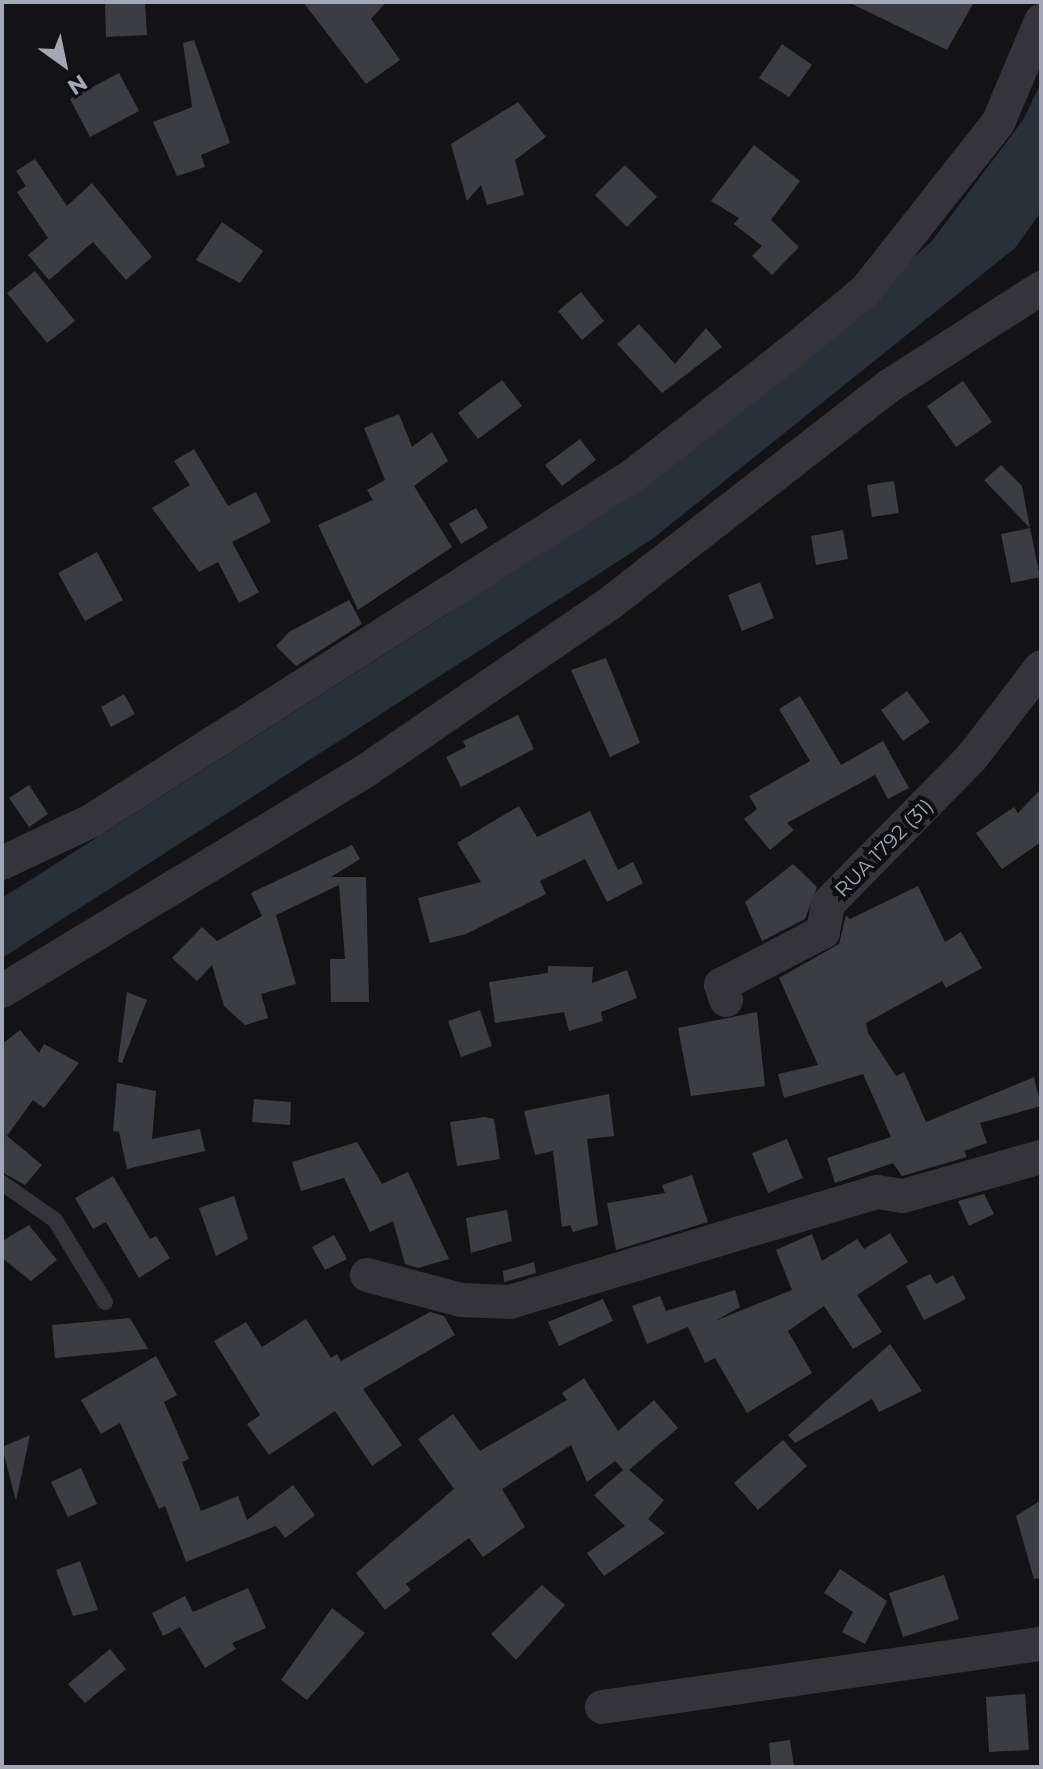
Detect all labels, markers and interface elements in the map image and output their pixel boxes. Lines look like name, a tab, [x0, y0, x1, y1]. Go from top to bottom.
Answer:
north arrow	[24, 24, 104, 104]
text: N	[63, 68, 92, 101]
street label: RUA 1792 (31)	[830, 794, 938, 902]

